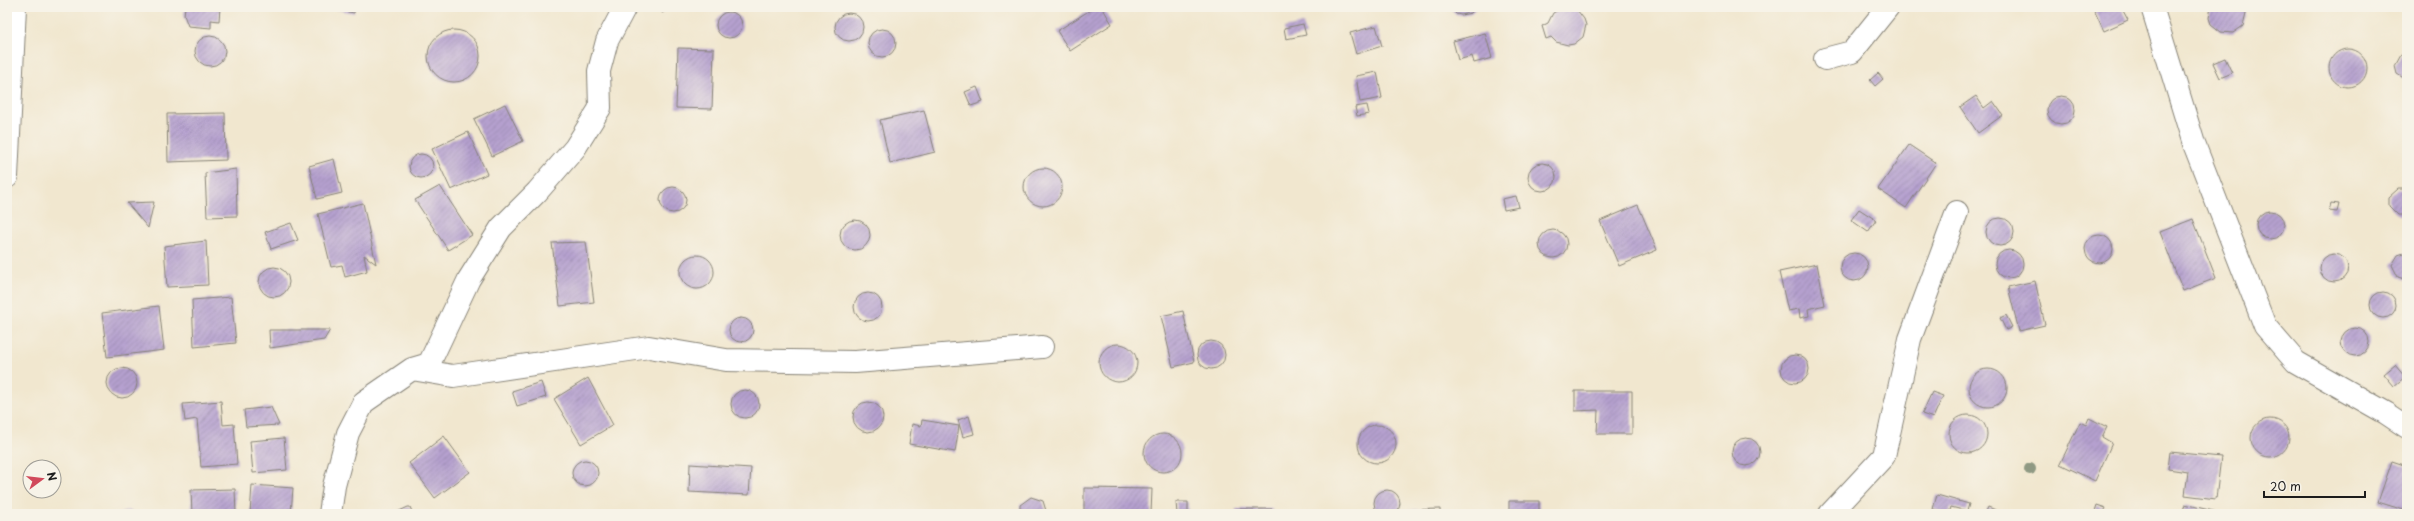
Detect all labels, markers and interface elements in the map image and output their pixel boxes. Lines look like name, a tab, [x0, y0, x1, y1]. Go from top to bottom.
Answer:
north arrow	[22, 459, 62, 499]
text: N	[43, 470, 62, 483]
scale bar	[2264, 473, 2365, 499]
text: 20 m	[2270, 477, 2301, 495]

